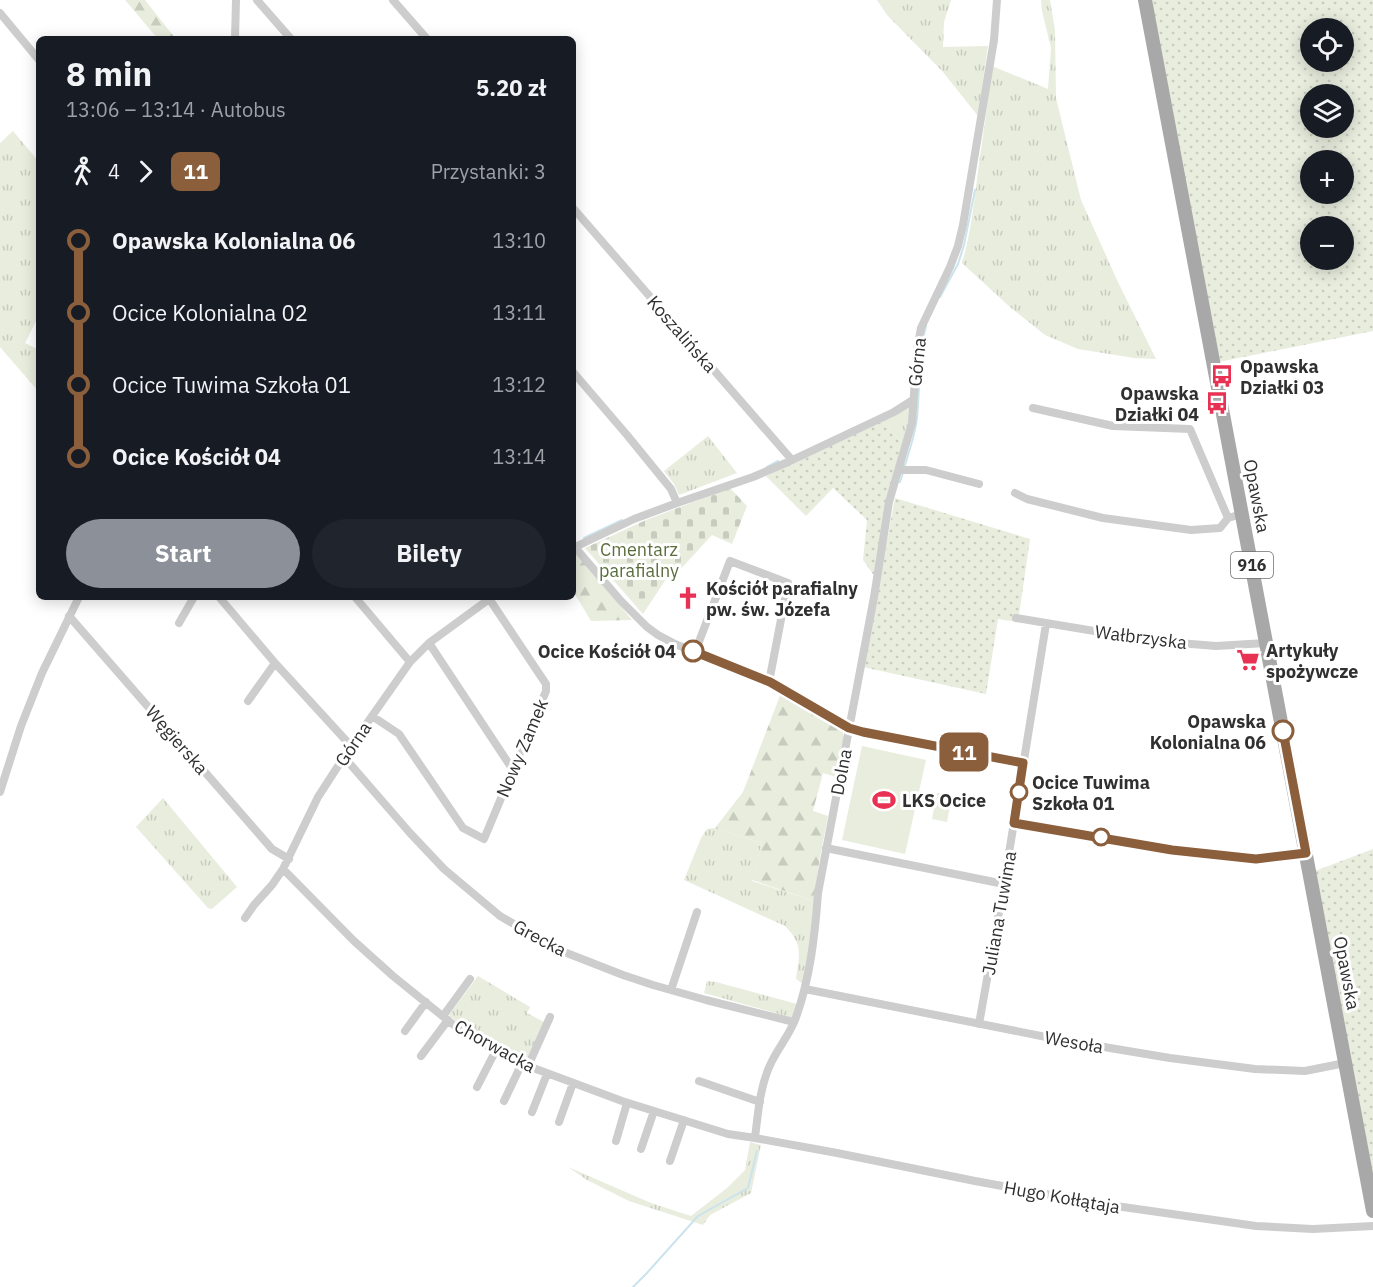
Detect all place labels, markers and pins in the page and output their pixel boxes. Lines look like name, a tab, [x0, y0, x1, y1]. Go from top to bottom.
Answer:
place label: Opawska Działki 03	[1240, 355, 1324, 399]
bus stop icon: Opawska Działki 03	[1209, 363, 1235, 389]
place label: Opawska Działki 04	[1115, 382, 1199, 426]
bus stop icon: Opawska Działki 04	[1204, 390, 1230, 416]
place label: Kościół parafialny pw. św. Józefa	[706, 577, 858, 621]
church icon: Kościół parafialny pw. św. Józefa	[675, 585, 701, 611]
place label: Artykuły spożywcze	[1266, 639, 1358, 683]
place label: Ocice Kościół 04	[538, 640, 676, 663]
marker: Ocice Kościół 04	[682, 640, 704, 662]
supermarket icon: Artykuły spożywcze	[1235, 647, 1261, 673]
place label: Opawska Kolonialna 06	[1150, 710, 1266, 754]
marker: Opawska Kolonialna 06	[1272, 720, 1294, 742]
place label: Ocice Tuwima Szkoła 01	[1032, 771, 1150, 815]
marker: Ocice Tuwima Szkoła 01	[1010, 783, 1028, 801]
sports icon: LKS Ocice	[871, 787, 897, 813]
place label: LKS Ocice	[902, 789, 986, 812]
unlabelled marker	[1092, 828, 1110, 846]

